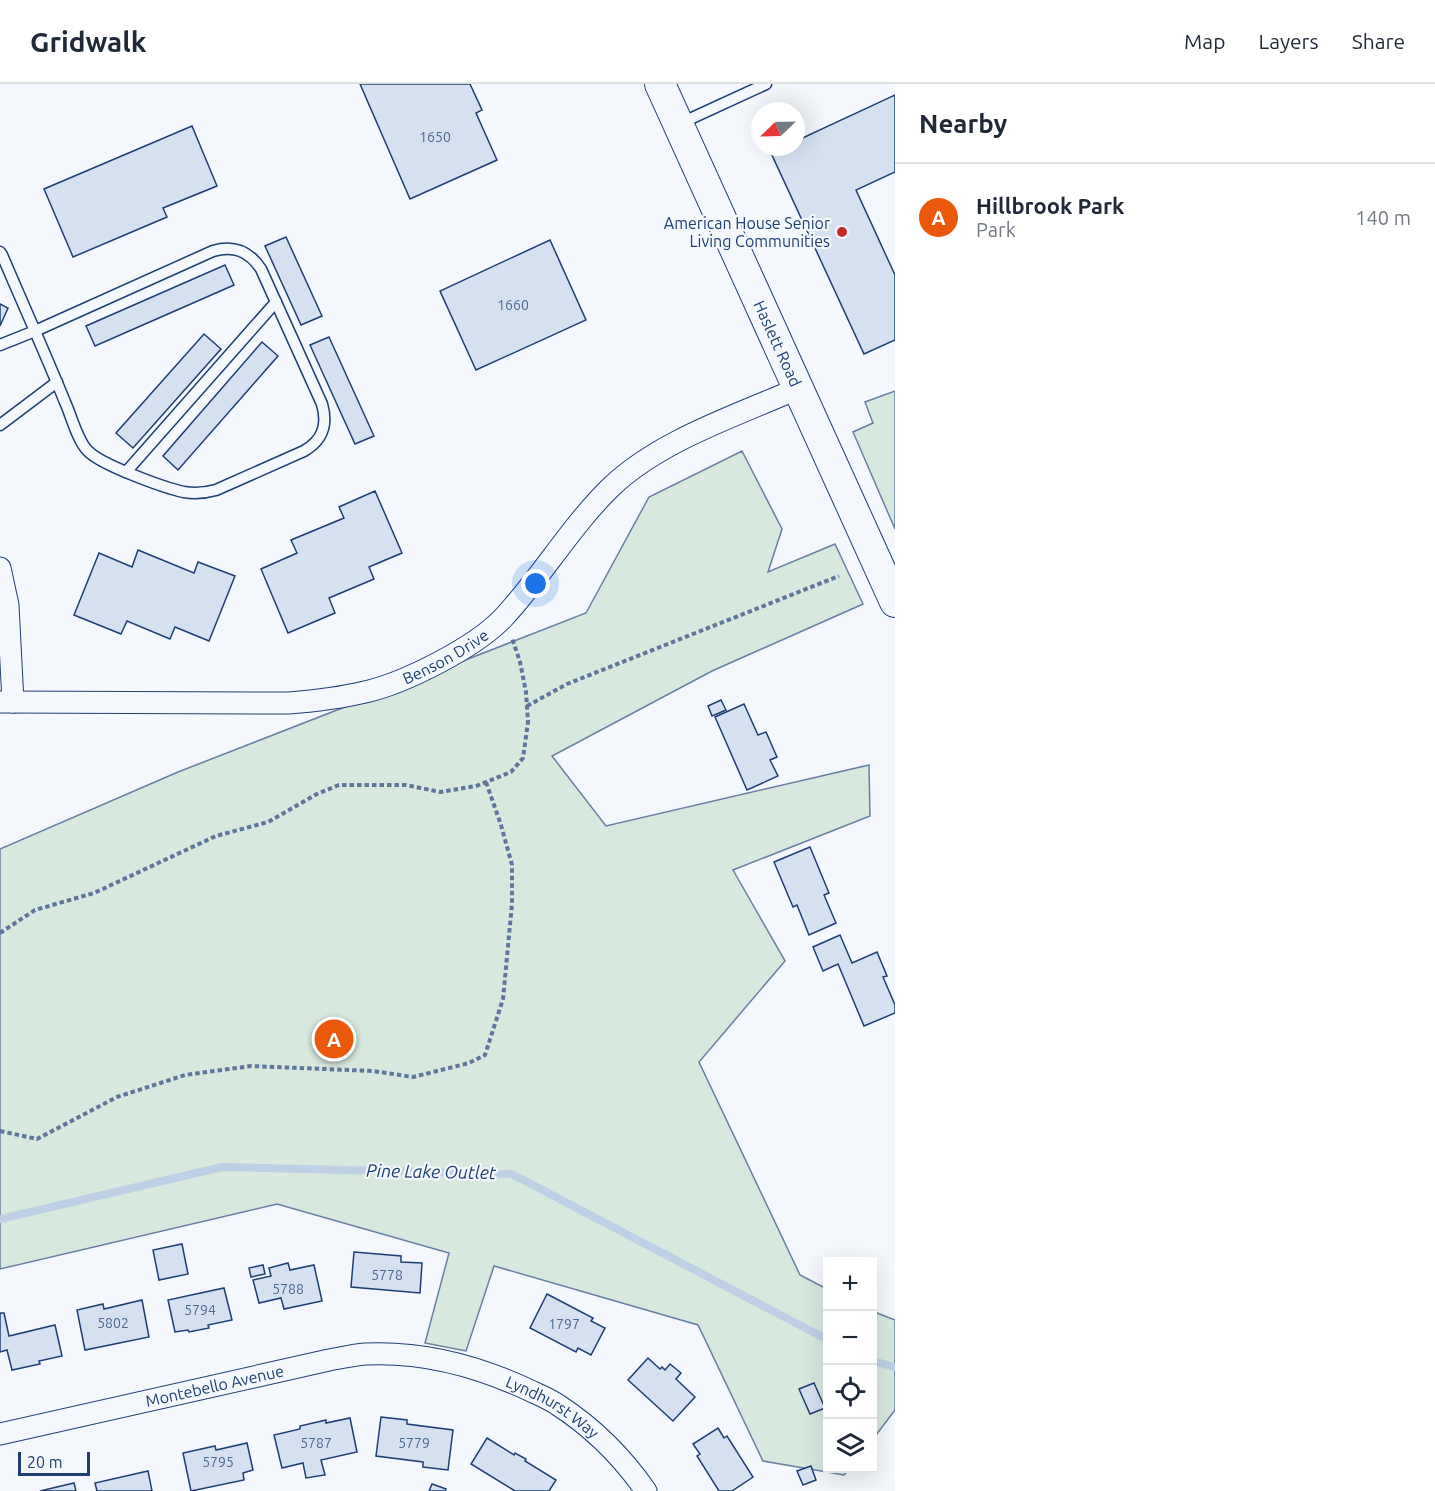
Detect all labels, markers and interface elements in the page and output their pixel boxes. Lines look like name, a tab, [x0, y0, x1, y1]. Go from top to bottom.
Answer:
text: Gridwalk	[30, 26, 147, 57]
text: Map	[1184, 29, 1225, 53]
text: Layers	[1258, 29, 1319, 53]
text: Share	[1352, 29, 1405, 53]
north arrow	[751, 102, 805, 156]
text: Nearby	[919, 109, 1007, 138]
house number: 1650	[419, 129, 451, 145]
text: Hillbrook Park	[976, 193, 1124, 218]
text: A	[931, 206, 946, 229]
text: 140 m	[1355, 206, 1411, 229]
place label: American House Senior Living Communities	[664, 214, 830, 250]
text: Park	[976, 218, 1016, 241]
marker: American House Senior Living Communities	[835, 225, 849, 239]
house number: 1660	[497, 297, 529, 313]
street label: Haslett Road	[750, 298, 805, 389]
your location	[521, 569, 550, 598]
street label: Benson Drive	[400, 625, 492, 688]
pin: A	[314, 1016, 354, 1062]
water label: Pine Lake Outlet	[366, 1160, 497, 1182]
map controls	[823, 1257, 877, 1473]
button: +	[823, 1257, 877, 1311]
house number: 5778	[371, 1267, 403, 1283]
house number: 5788	[272, 1281, 304, 1297]
house number: 5794	[184, 1302, 216, 1318]
button: −	[823, 1311, 877, 1365]
house number: 5802	[97, 1315, 129, 1331]
house number: 1797	[548, 1316, 580, 1332]
street label: Montebello Avenue	[144, 1361, 285, 1410]
button: locate	[823, 1365, 877, 1419]
street label: Lyndhurst Way	[503, 1372, 603, 1442]
button: layers	[823, 1419, 877, 1473]
house number: 5787	[300, 1435, 332, 1451]
house number: 5779	[398, 1435, 430, 1451]
scale bar	[18, 1449, 90, 1476]
text: 20 m	[27, 1453, 63, 1471]
house number: 5795	[202, 1454, 234, 1470]

